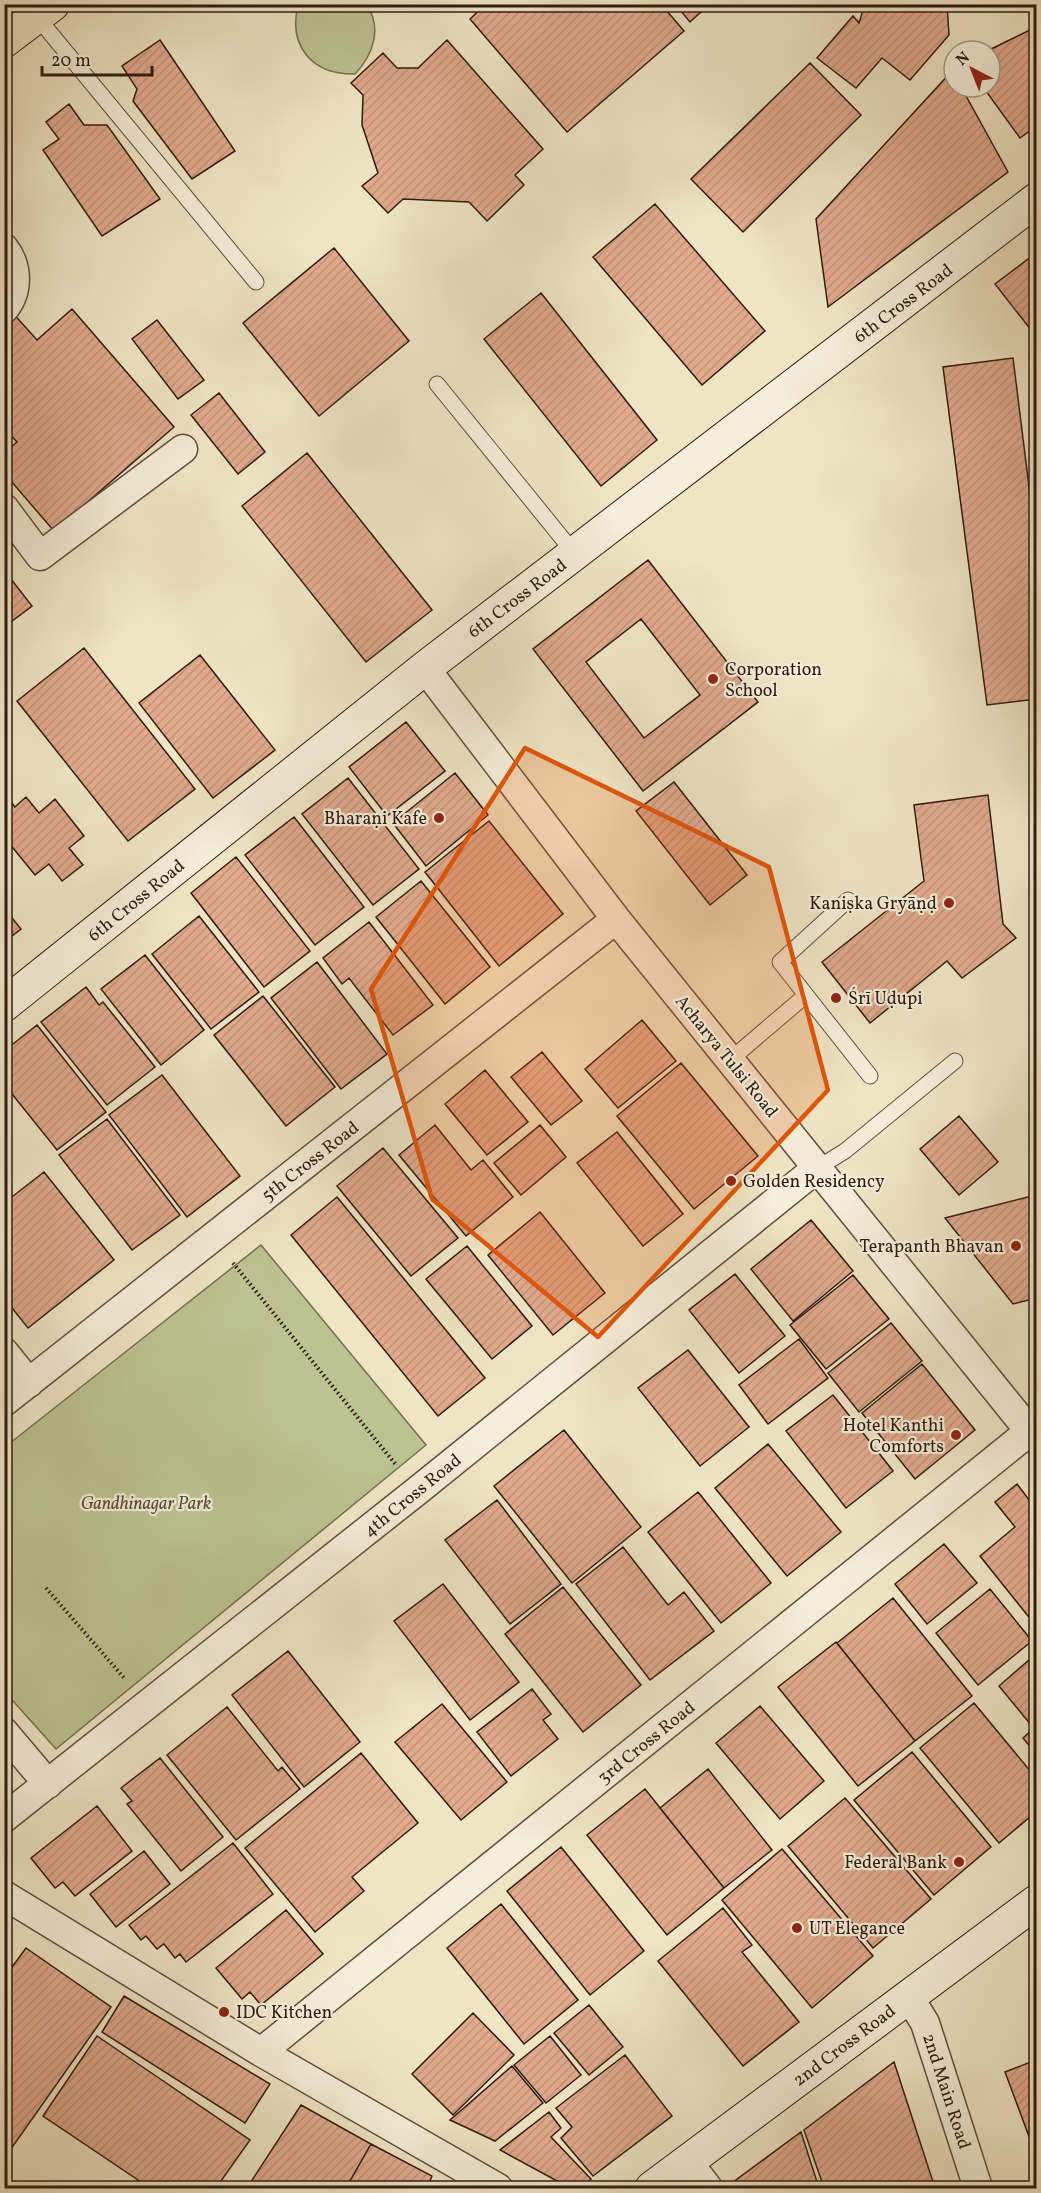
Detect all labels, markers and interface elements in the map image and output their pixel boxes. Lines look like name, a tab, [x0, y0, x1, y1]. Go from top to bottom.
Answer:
scale bar	[42, 39, 152, 77]
north arrow	[942, 39, 1002, 99]
text: N	[952, 47, 975, 71]
text: 20 m	[51, 49, 91, 74]
street label: 6th Cross Road	[849, 259, 959, 350]
street label: 6th Cross Road	[463, 554, 573, 645]
place label: Corporation School	[725, 658, 822, 704]
marker: Corporation School	[706, 672, 720, 686]
place label: Bharaṇi Kafe	[324, 807, 427, 832]
marker: Bharaṇi Kafe	[432, 811, 446, 825]
street label: 6th Cross Road	[83, 854, 191, 948]
place label: Kaniṣka Gryāṇḍ	[809, 892, 937, 917]
marker: Kaniṣka Gryāṇḍ	[942, 896, 956, 910]
place label: Śrī Uḍupi	[848, 987, 923, 1012]
street label: Acharya Tulsi Road	[668, 990, 783, 1124]
marker: Śrī Uḍupi	[829, 991, 843, 1005]
street label: 5th Cross Road	[257, 1116, 365, 1208]
place label: Golden Residency	[743, 1170, 885, 1195]
marker: Golden Residency	[724, 1174, 738, 1188]
place label: Terapanth Bhavan	[859, 1235, 1004, 1260]
marker: Terapanth Bhavan	[1009, 1239, 1023, 1253]
place label: Hotel Kanthi Comforts	[843, 1414, 944, 1460]
marker: Hotel Kanthi Comforts	[949, 1428, 963, 1442]
street label: 4th Cross Road	[358, 1449, 467, 1544]
park label: Gandhinagar Park	[81, 1492, 211, 1517]
street label: 3rd Cross Road	[593, 1696, 701, 1790]
place label: Federal Bank	[844, 1851, 947, 1876]
marker: Federal Bank	[952, 1855, 966, 1869]
place label: UT Elegance	[809, 1917, 905, 1942]
marker: UT Elegance	[790, 1921, 804, 1935]
street label: 2nd Cross Road	[788, 1999, 901, 2093]
place label: IDC Kitchen	[236, 2001, 332, 2026]
marker: IDC Kitchen	[217, 2005, 231, 2019]
street label: 2nd Main Road	[915, 2030, 976, 2153]

